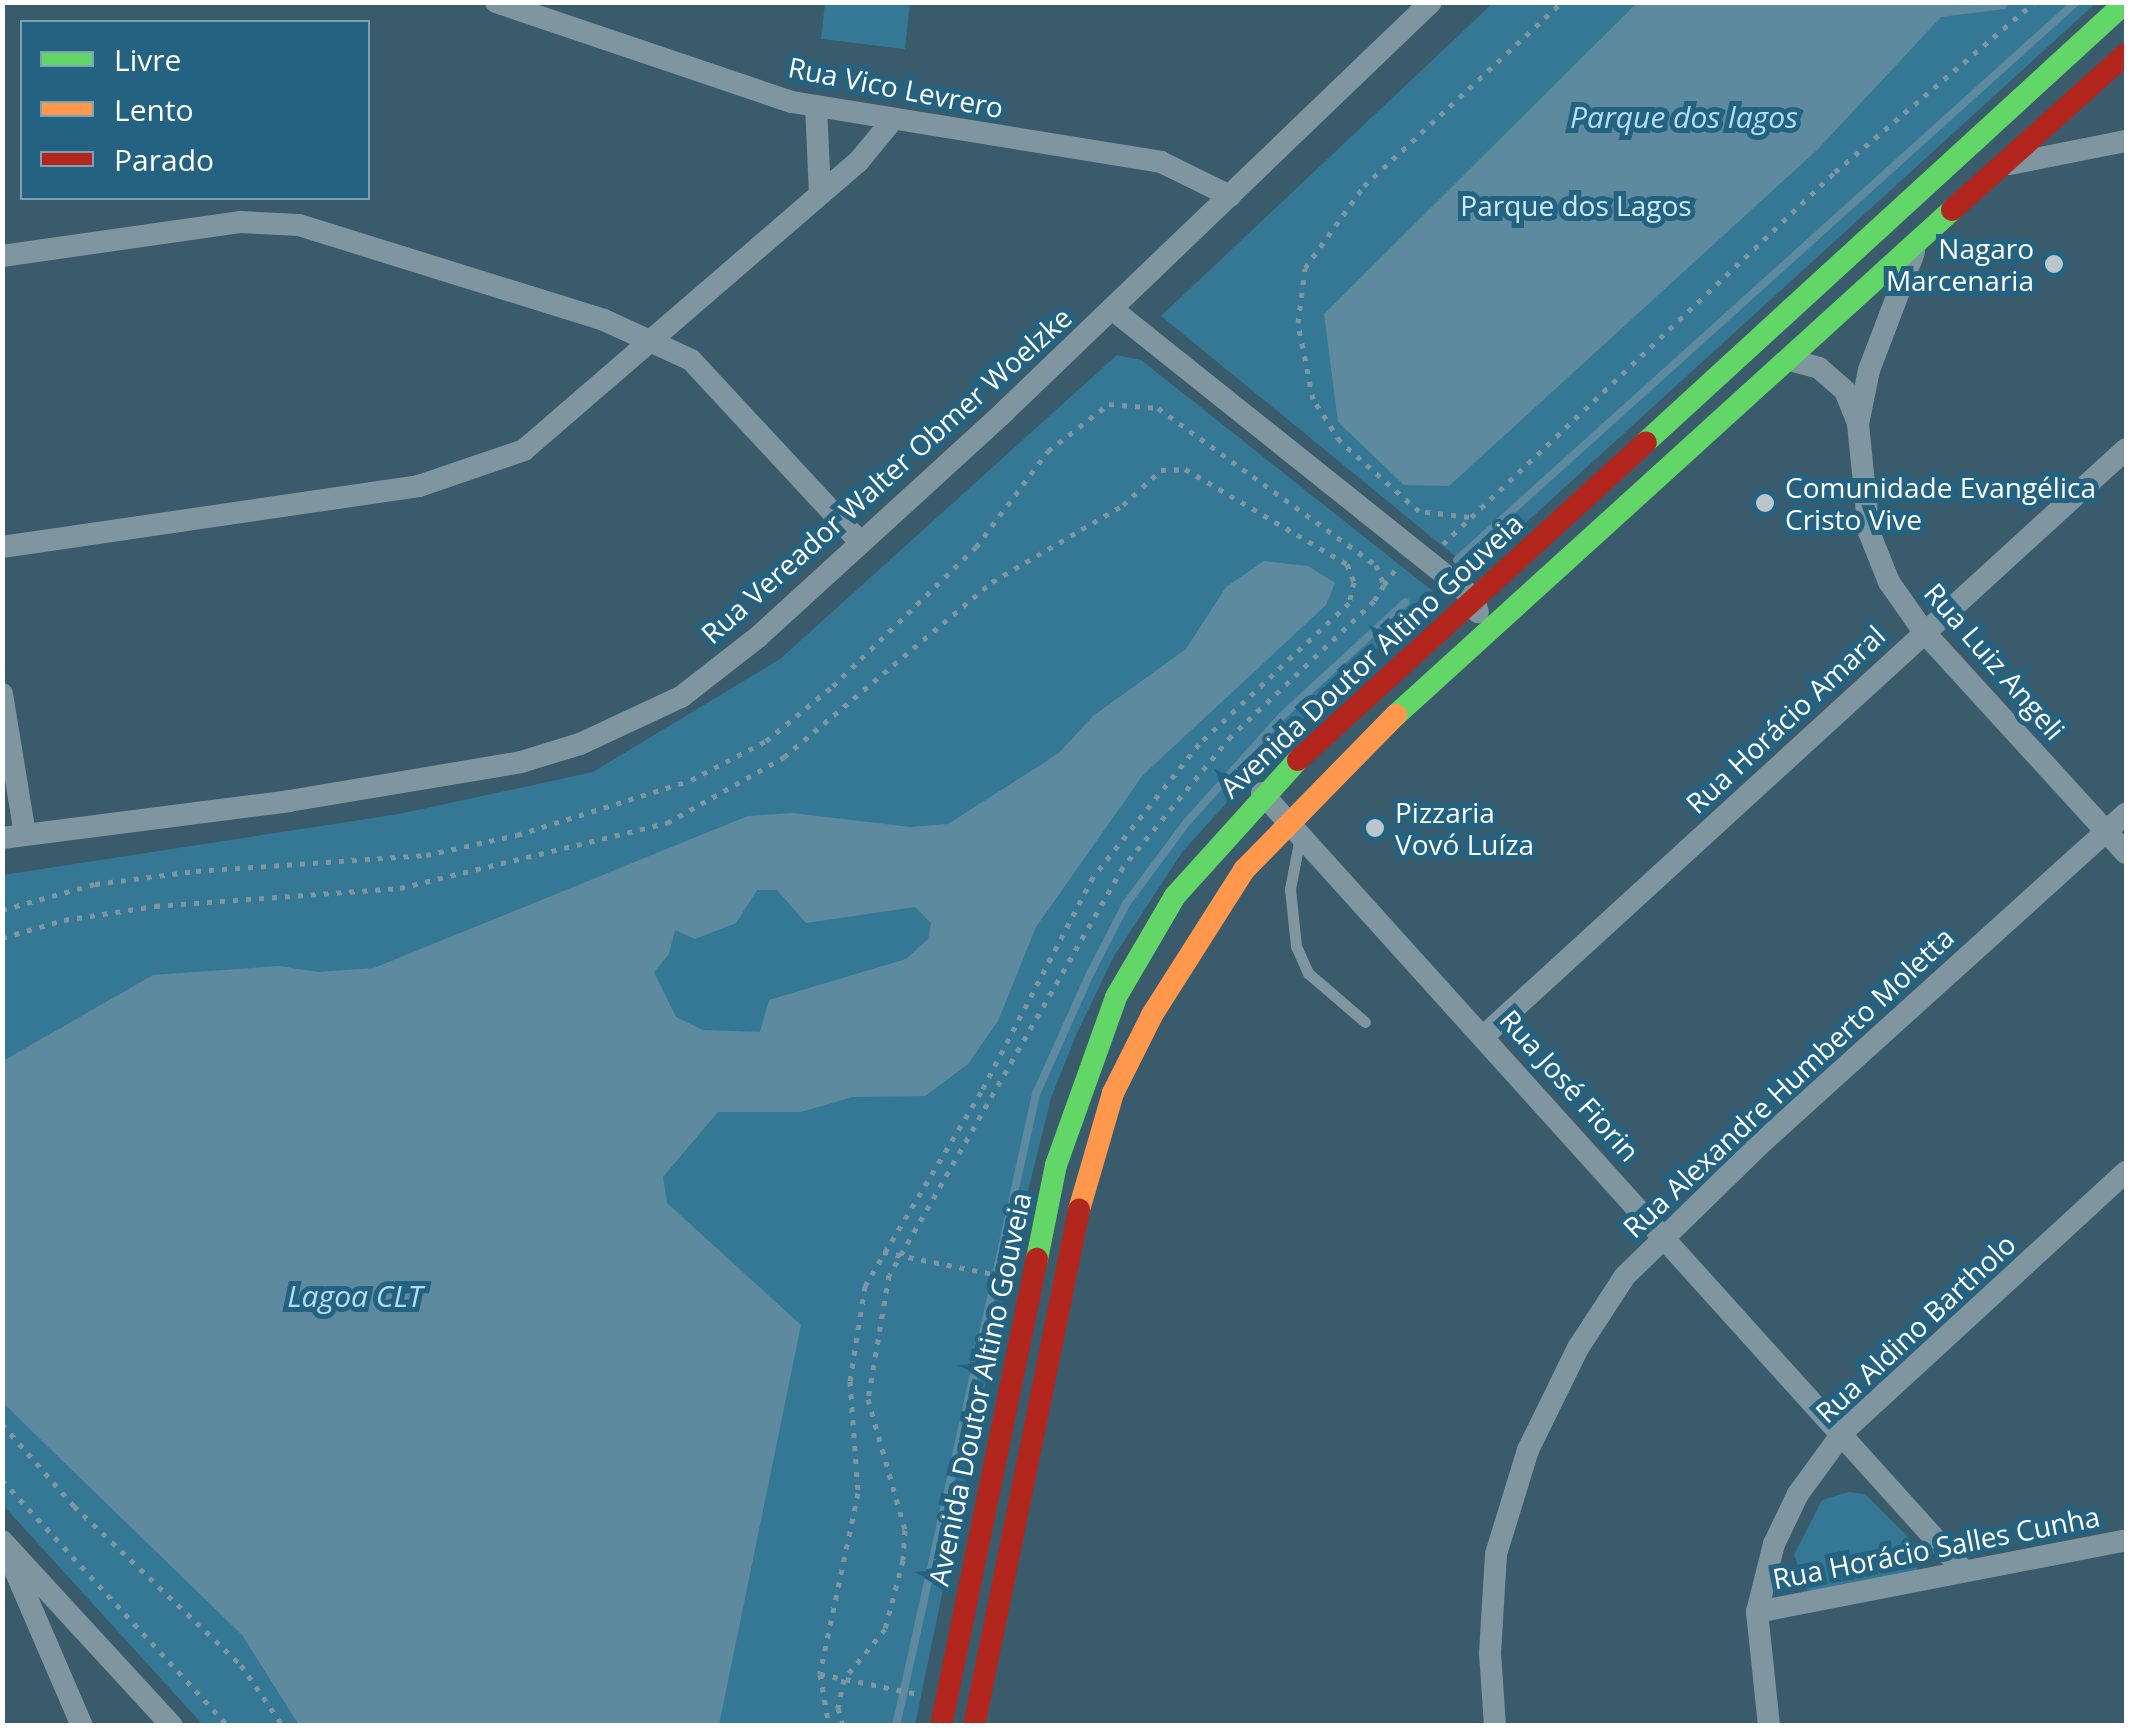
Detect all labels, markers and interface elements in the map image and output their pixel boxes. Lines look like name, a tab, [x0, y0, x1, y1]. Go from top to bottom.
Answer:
legend	[20, 20, 370, 200]
text: Livre	[114, 39, 181, 80]
street label: Rua Vico Levrero	[786, 50, 1006, 124]
text: Lento	[114, 89, 194, 130]
water label: Parque dos lagos	[1570, 99, 1798, 135]
text: Parado	[114, 139, 214, 180]
park label: Parque dos Lagos	[1460, 188, 1692, 222]
place label: Nagaro Marcenaria	[1886, 231, 2034, 297]
marker: Nagaro Marcenaria	[2043, 253, 2065, 275]
street label: Rua Vereador Walter Obmer Woelzke	[694, 300, 1078, 650]
place label: Comunidade Evangélica Cristo Vive	[1785, 470, 2096, 536]
marker: Comunidade Evangélica Cristo Vive	[1754, 492, 1776, 514]
street label: Avenida Doutor Altino Gouveia	[1213, 506, 1529, 804]
street label: Rua Luiz Angeli	[1918, 576, 2072, 746]
street label: Rua Horácio Amaral	[1679, 618, 1891, 820]
place label: Pizzaria Vovó Luíza	[1395, 795, 1534, 861]
marker: Pizzaria Vovó Luíza	[1364, 817, 1386, 839]
street label: Rua Alexandre Humberto Moletta	[1616, 920, 1960, 1244]
street label: Rua José Fiorin	[1493, 1002, 1647, 1168]
street label: Avenida Doutor Altino Gouveia	[921, 1189, 1037, 1589]
street label: Rua Aldino Bartholo	[1808, 1227, 2022, 1429]
water label: Lagoa CLT	[287, 1278, 423, 1314]
street label: Rua Horácio Salles Cunha	[1770, 1499, 2102, 1595]

